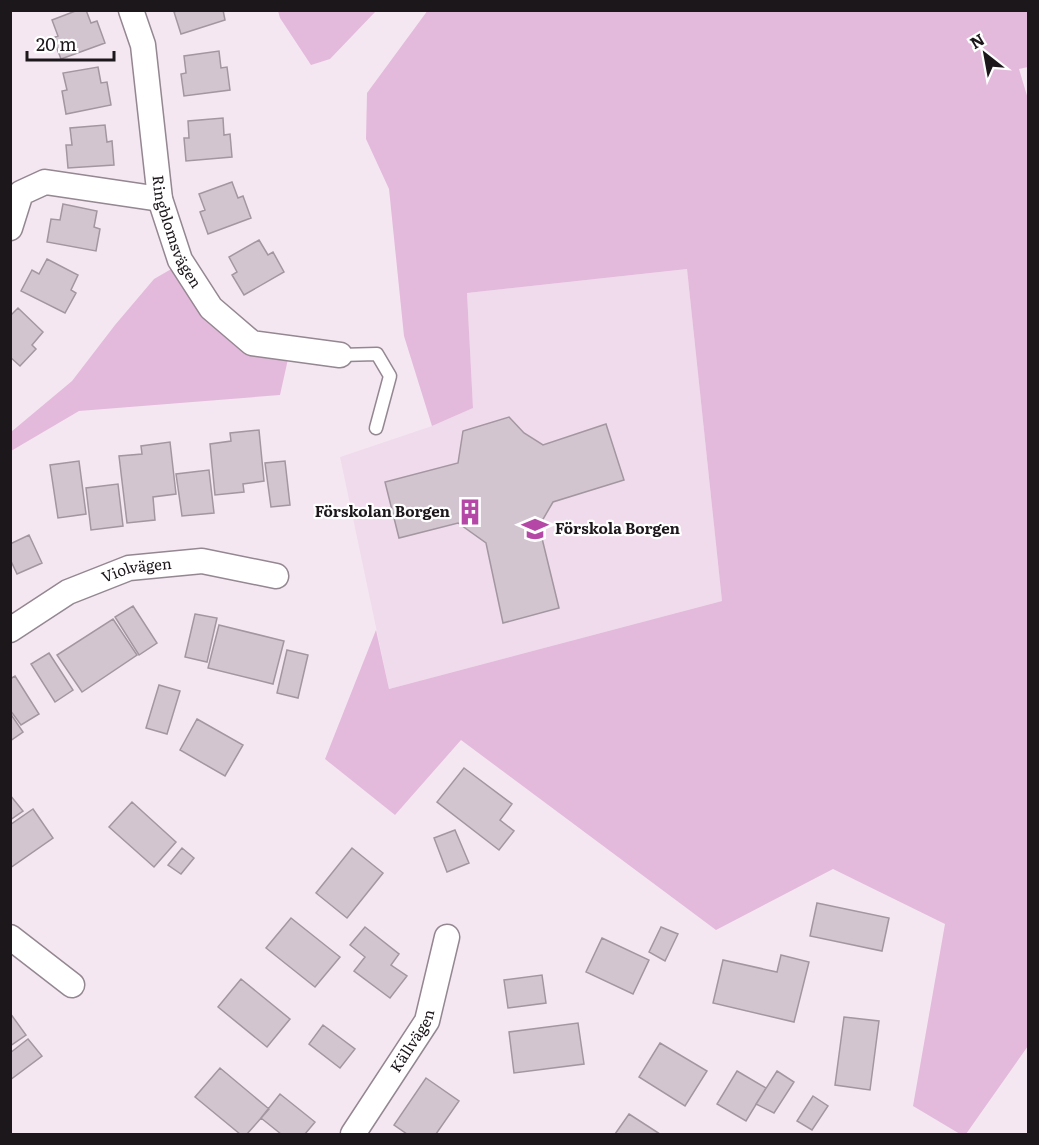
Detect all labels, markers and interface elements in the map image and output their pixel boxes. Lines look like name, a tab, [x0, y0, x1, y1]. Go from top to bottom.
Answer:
scale bar	[27, 24, 114, 62]
north arrow	[955, 24, 1015, 84]
text: N	[965, 27, 989, 54]
text: 20 m	[36, 30, 77, 57]
street label: Ringblomsvägen	[147, 174, 208, 292]
building icon: Förskolan Borgen	[455, 497, 485, 527]
place label: Förskolan Borgen	[315, 499, 451, 522]
school or university icon: Förskola Borgen	[520, 514, 550, 544]
place label: Förskola Borgen	[555, 516, 681, 539]
street label: Violvägen	[98, 551, 173, 588]
street label: Källvägen	[383, 1007, 439, 1076]

